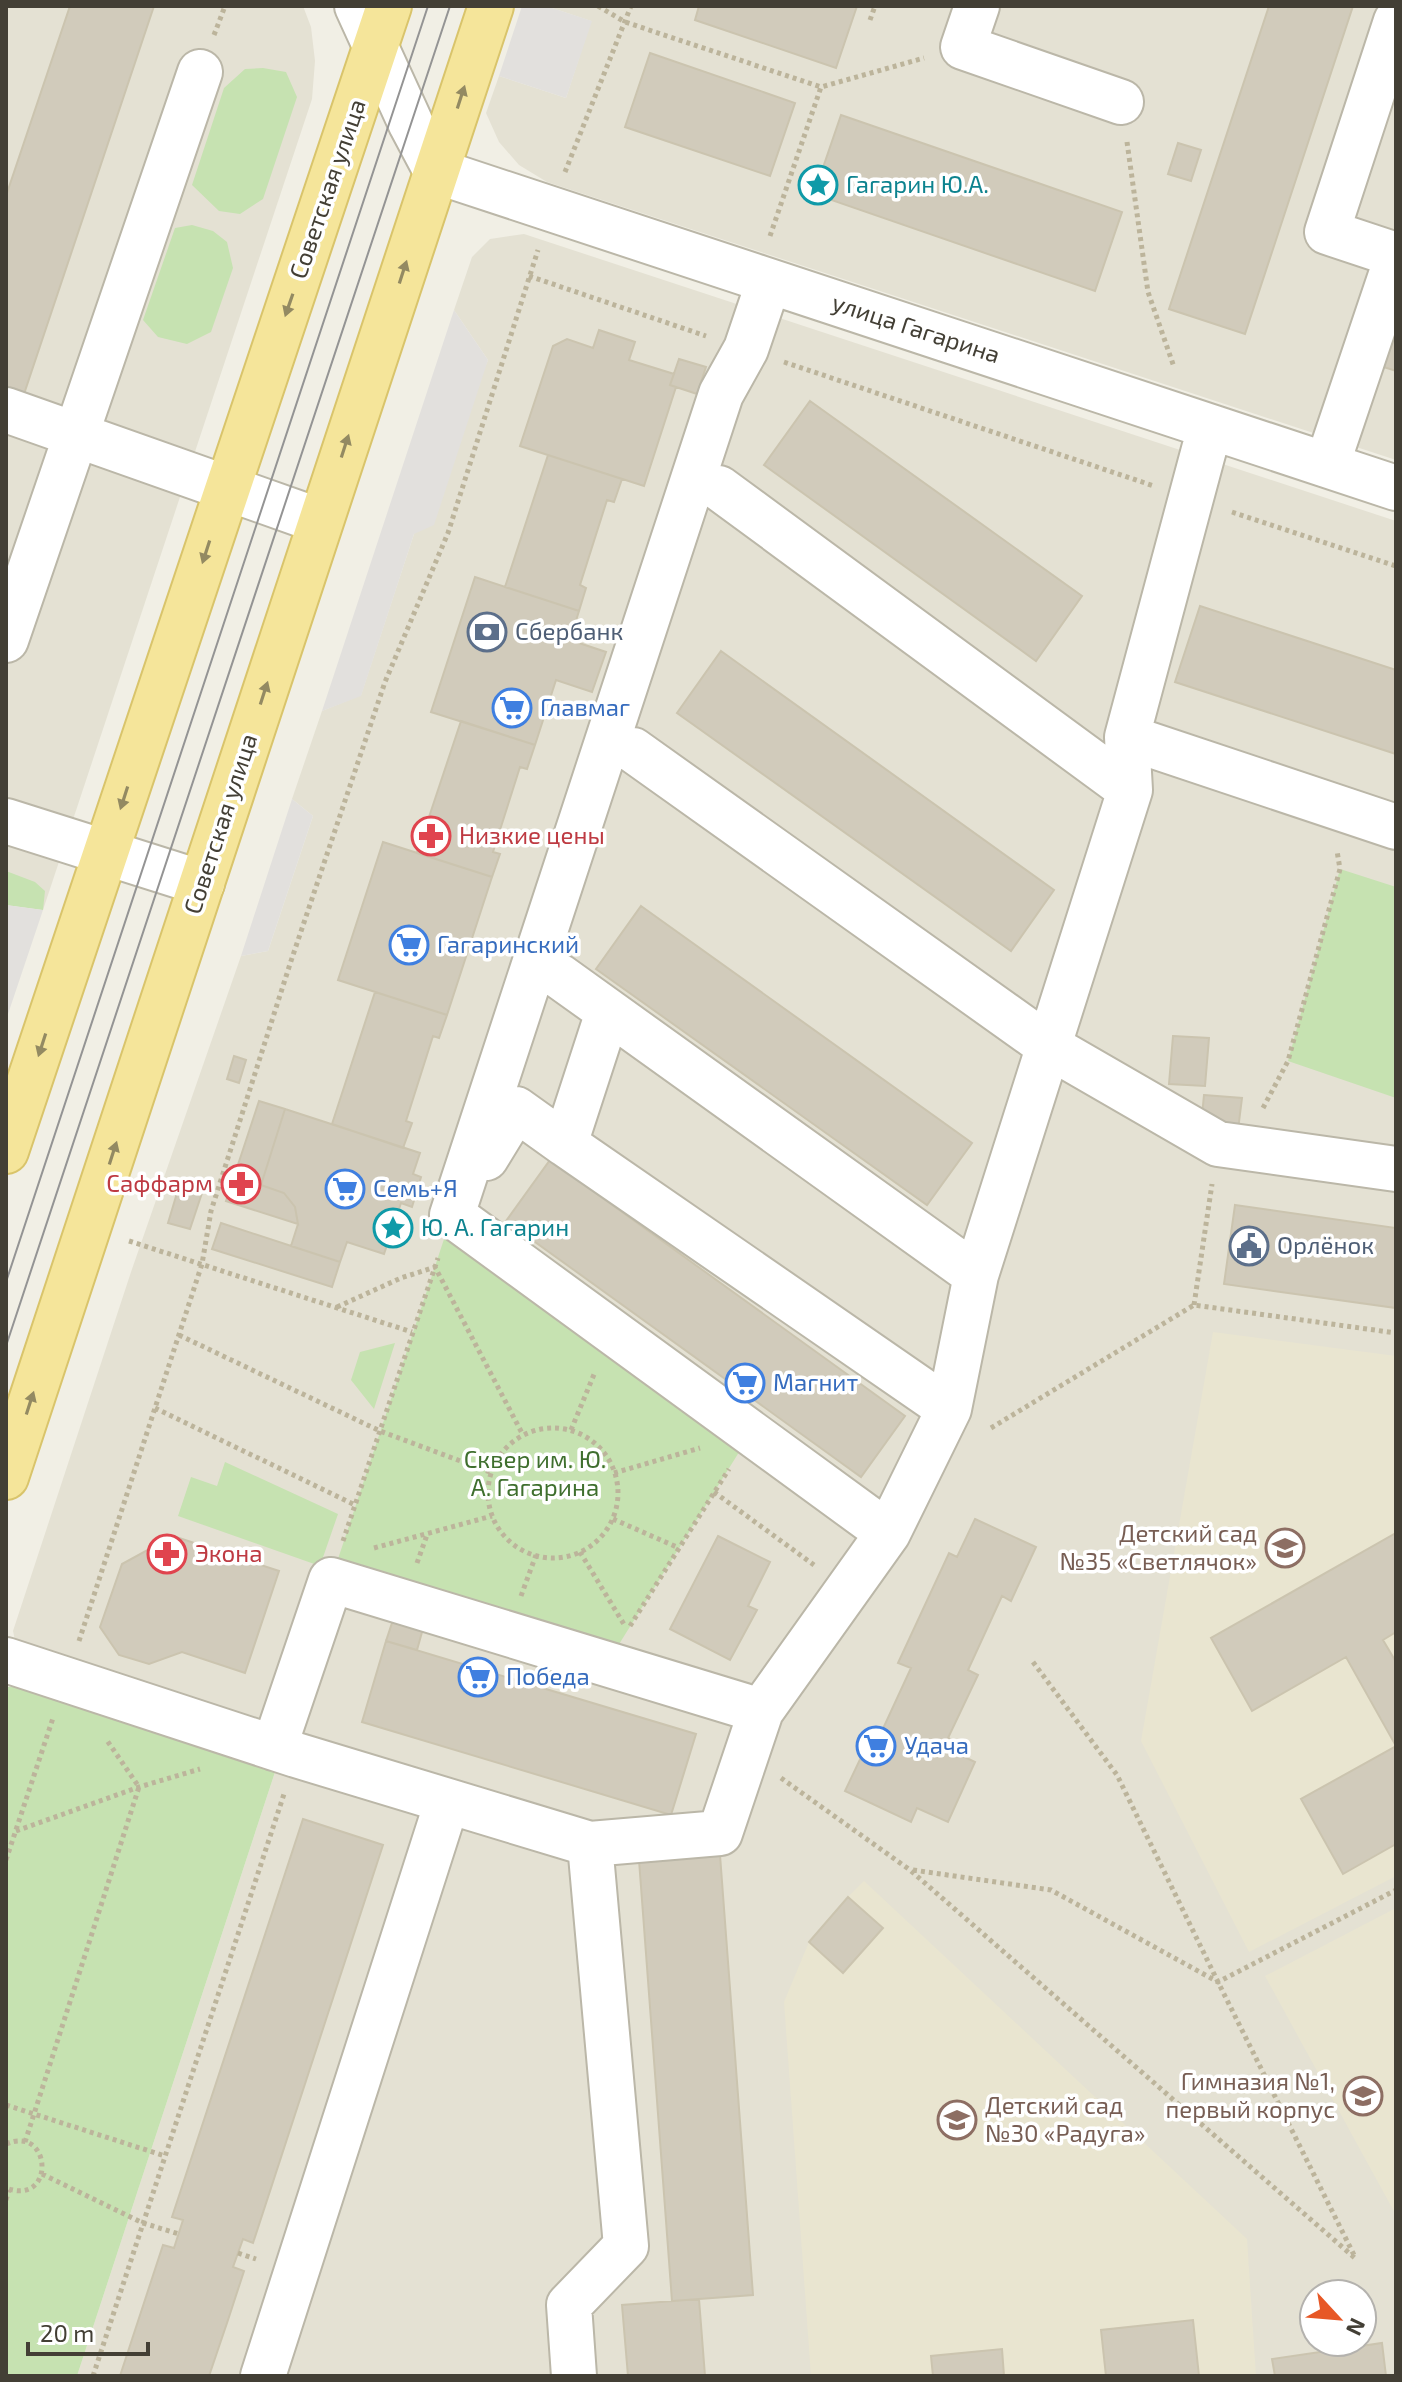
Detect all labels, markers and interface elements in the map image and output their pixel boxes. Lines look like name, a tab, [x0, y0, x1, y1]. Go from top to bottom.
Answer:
one-way arrow	[455, 84, 467, 108]
street label: Советская улица	[282, 95, 372, 282]
place icon: Гагарин Ю.А.	[797, 164, 839, 206]
place label: Гагарин Ю.А.	[846, 169, 989, 198]
one-way arrow	[397, 259, 409, 283]
street label: улица Гагарина	[828, 287, 1004, 369]
one-way arrow	[282, 294, 295, 318]
one-way arrow	[339, 434, 352, 458]
one-way arrow	[200, 540, 212, 564]
bank icon: Сбербанк	[466, 611, 508, 653]
place label: Сбербанк	[515, 616, 623, 645]
one-way arrow	[258, 681, 271, 705]
supermarket icon: Главмаг	[491, 687, 533, 729]
place label: Главмаг	[540, 692, 630, 721]
street label: Советская улица	[177, 730, 263, 918]
one-way arrow	[117, 787, 129, 811]
pharmacy icon: Низкие цены	[410, 815, 452, 857]
place label: Низкие цены	[459, 820, 605, 849]
supermarket icon: Гагаринский	[388, 924, 430, 966]
place label: Гагаринский	[437, 929, 579, 958]
one-way arrow	[35, 1033, 47, 1057]
one-way arrow	[107, 1141, 119, 1165]
pharmacy icon: Саффарм	[220, 1163, 262, 1205]
place label: Саффарм	[106, 1168, 213, 1197]
supermarket icon: Семь+Я	[324, 1168, 366, 1210]
place label: Семь+Я	[373, 1173, 458, 1202]
place icon: Ю. А. Гагарин	[372, 1207, 414, 1249]
place label: Ю. А. Гагарин	[421, 1212, 569, 1241]
public building icon: Орлёнок	[1228, 1225, 1270, 1267]
place label: Орлёнок	[1277, 1230, 1374, 1259]
supermarket icon: Магнит	[724, 1362, 766, 1404]
place label: Магнит	[773, 1367, 858, 1396]
one-way arrow	[25, 1391, 37, 1415]
park label: Сквер им. Ю. А. Гагарина	[464, 1444, 606, 1501]
place label: Детский сад №35 «Светлячок»	[1059, 1518, 1257, 1575]
school or university icon: Детский сад №35 «Светлячок»	[1264, 1527, 1306, 1569]
pharmacy icon: Экона	[146, 1533, 188, 1575]
place label: Экона	[195, 1538, 263, 1567]
supermarket icon: Победа	[457, 1656, 499, 1698]
place label: Победа	[506, 1661, 590, 1690]
supermarket icon: Удача	[855, 1725, 897, 1767]
place label: Удача	[904, 1730, 969, 1759]
place label: Гимназия №1, первый корпус	[1166, 2066, 1335, 2124]
school or university icon: Гимназия №1, первый корпус	[1342, 2075, 1384, 2117]
place label: Детский сад №30 «Радуга»	[985, 2090, 1145, 2148]
school or university icon: Детский сад №30 «Радуга»	[936, 2099, 978, 2141]
north arrow	[1298, 2278, 1378, 2358]
scale bar	[28, 2306, 148, 2356]
text: N	[1342, 2314, 1372, 2340]
text: 20 m	[40, 2318, 94, 2347]

